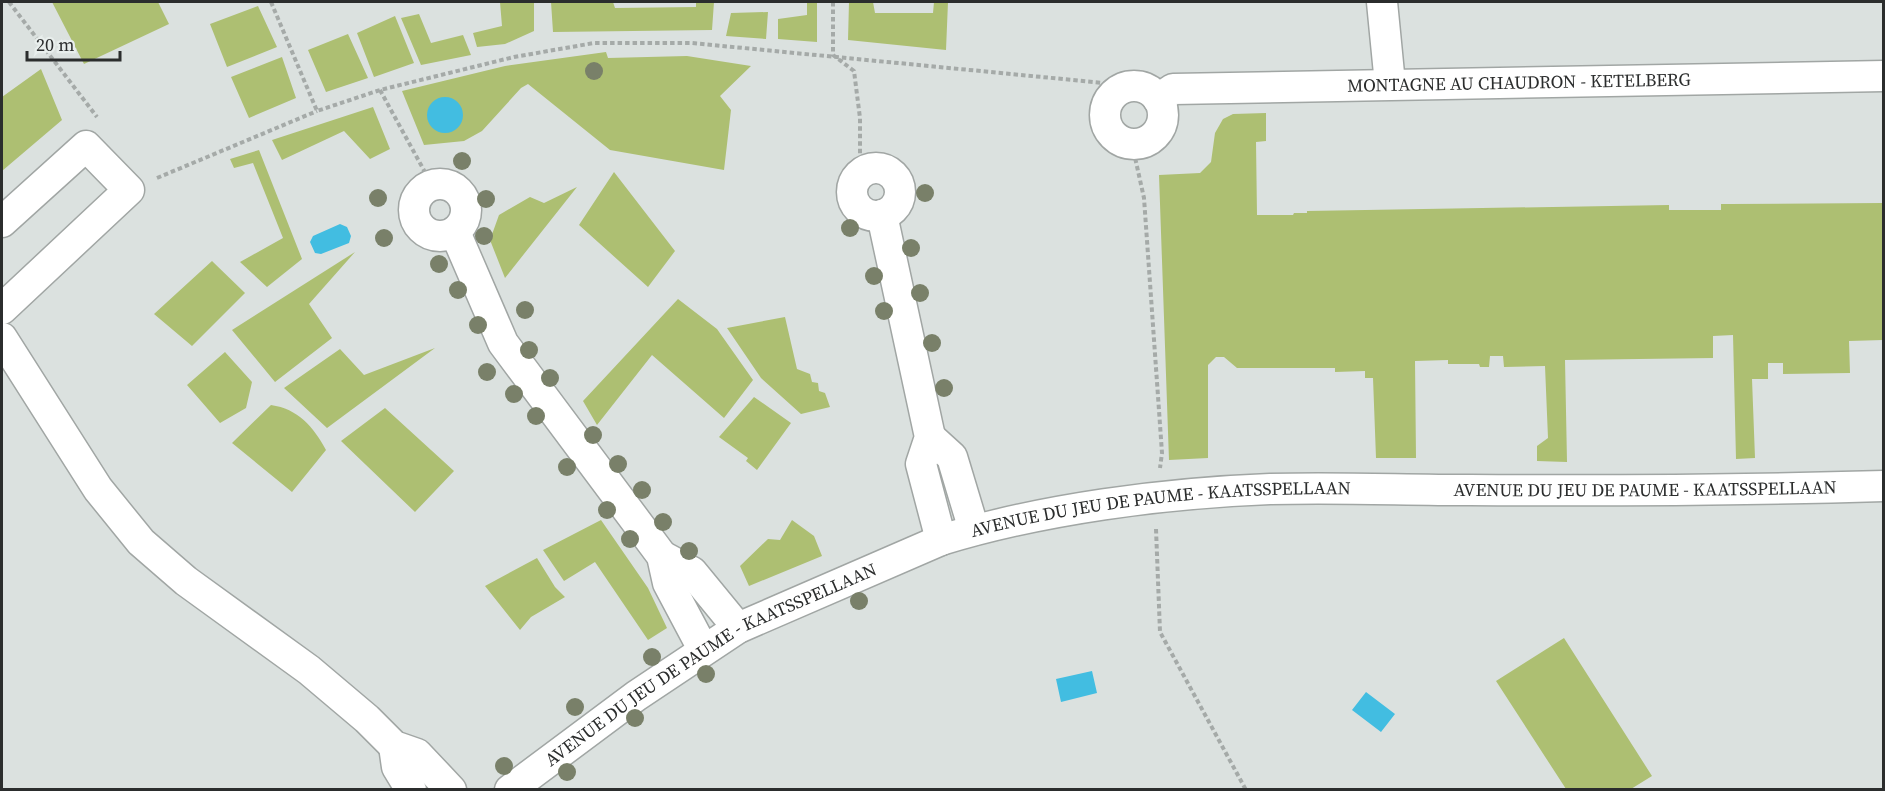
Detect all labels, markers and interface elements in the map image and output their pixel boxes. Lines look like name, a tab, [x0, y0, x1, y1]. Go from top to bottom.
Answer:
scale bar	[27, 24, 120, 62]
text: 20 m	[36, 32, 74, 57]
street label: MONTAGNE AU CHAUDRON - KETELBERG	[1347, 67, 1691, 98]
street label: AVENUE DU JEU DE PAUME - KAATSSPELLAAN	[1453, 474, 1837, 502]
street label: AVENUE DU JEU DE PAUME - KAATSSPELLAAN	[968, 475, 1351, 543]
street label: AVENUE DU JEU DE PAUME - KAATSSPELLAAN	[539, 556, 880, 772]

